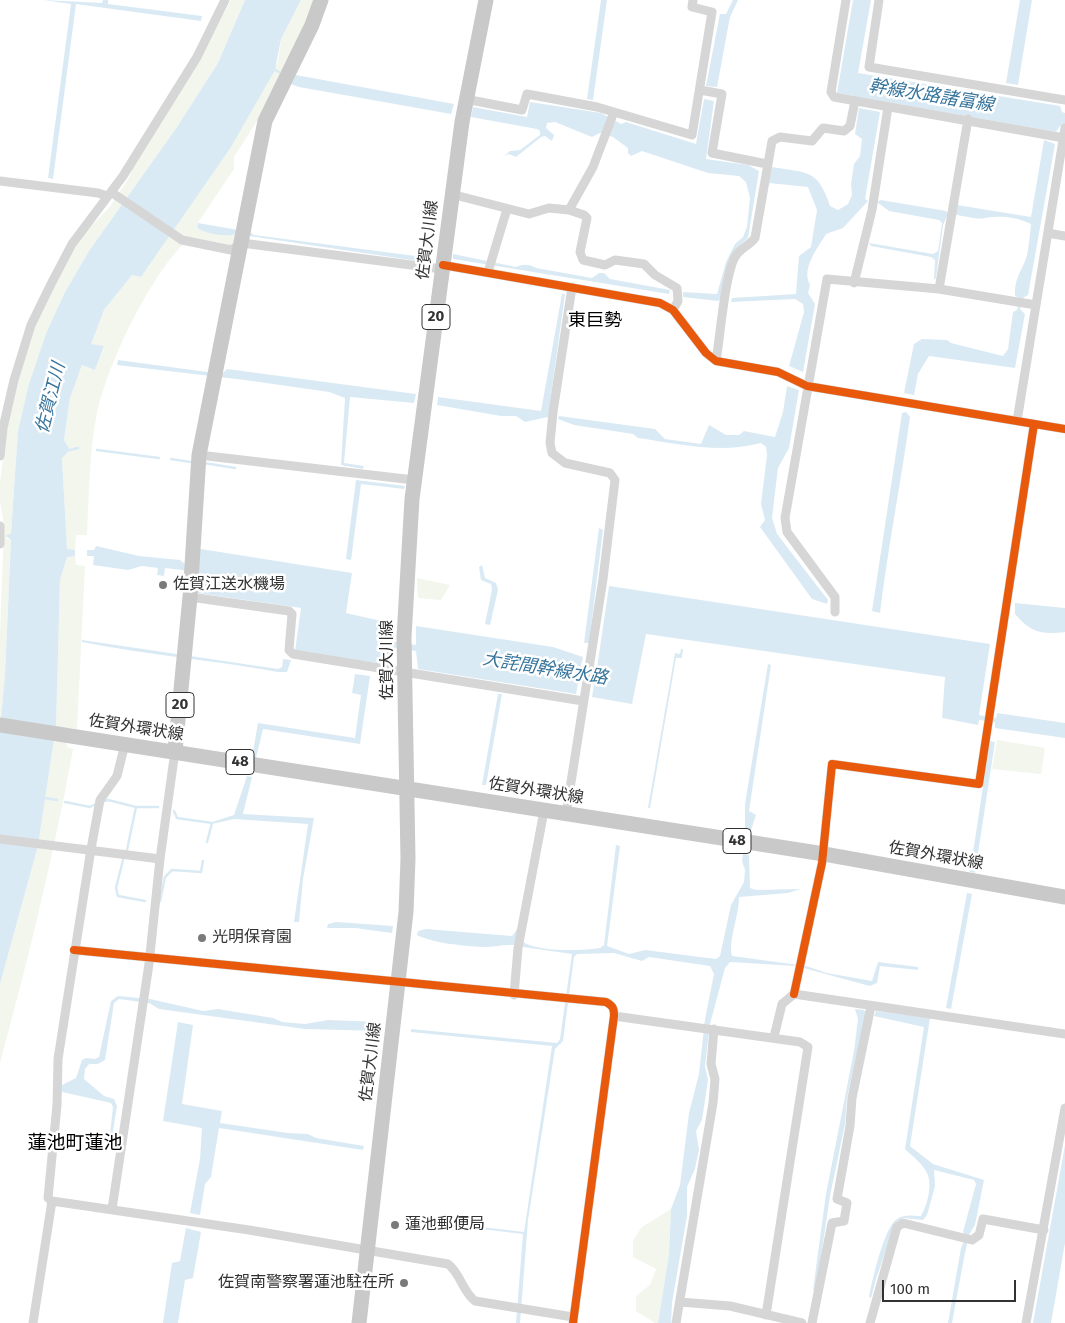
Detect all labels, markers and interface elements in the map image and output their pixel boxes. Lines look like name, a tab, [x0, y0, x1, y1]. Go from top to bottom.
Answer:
water label: 幹線水路諸富線	[867, 75, 995, 117]
street label: 佐賀大川線	[414, 199, 442, 281]
road number: 20	[422, 304, 450, 330]
district label: 東巨勢	[568, 310, 622, 332]
water label: 佐賀江川	[32, 360, 70, 436]
place label: 佐賀江送水機場	[173, 575, 285, 595]
marker: 佐賀江送水機場	[157, 579, 169, 591]
street label: 佐賀大川線	[378, 620, 398, 700]
water label: 大詫間幹線水路	[481, 648, 609, 690]
road number: 20	[166, 692, 194, 718]
street label: 佐賀外環状線	[87, 711, 185, 745]
road number: 48	[226, 750, 254, 774]
street label: 佐賀外環状線	[487, 774, 585, 808]
road number: 48	[723, 828, 751, 854]
street label: 佐賀外環状線	[887, 838, 985, 874]
place label: 光明保育園	[212, 928, 292, 948]
marker: 光明保育園	[196, 932, 208, 944]
street label: 佐賀大川線	[357, 1021, 385, 1103]
district label: 蓮池町蓮池	[28, 1133, 122, 1155]
place label: 蓮池郵便局	[405, 1215, 485, 1235]
marker: 蓮池郵便局	[389, 1219, 401, 1231]
scale bar	[885, 1270, 1019, 1302]
place label: 佐賀南警察署蓮池駐在所	[218, 1273, 394, 1293]
marker: 佐賀南警察署蓮池駐在所	[398, 1277, 410, 1289]
text: 100 m	[890, 1280, 930, 1298]

